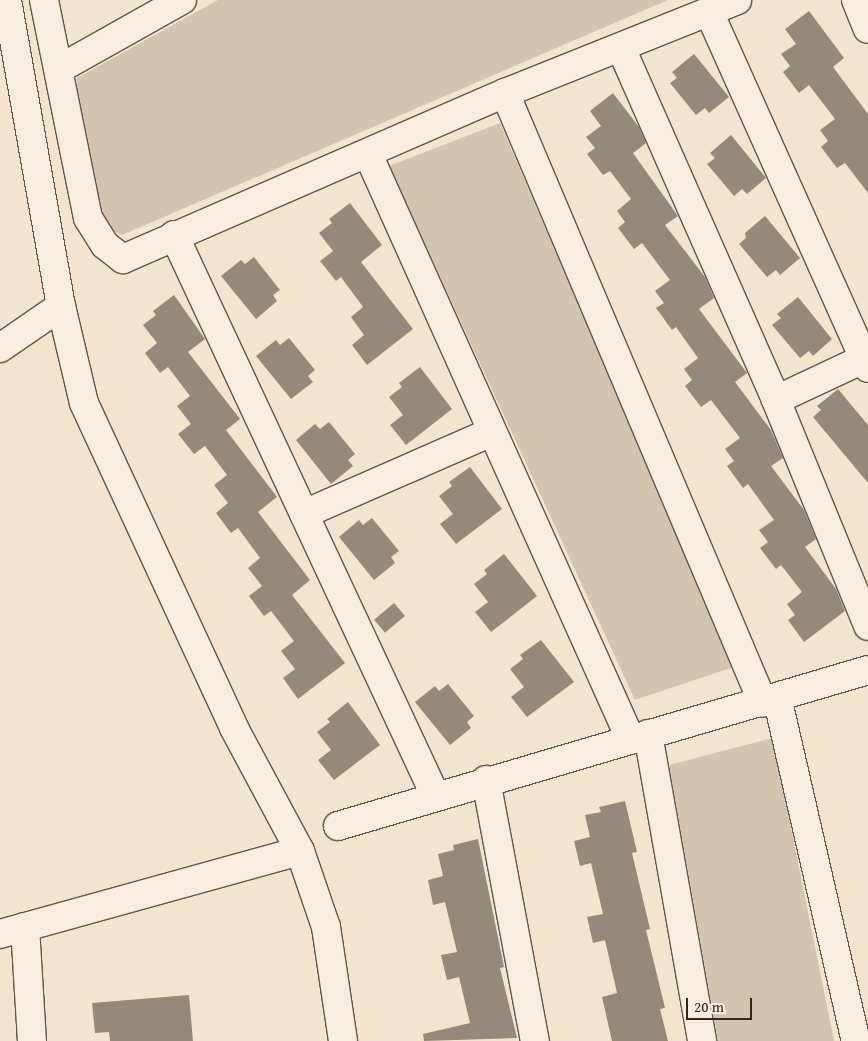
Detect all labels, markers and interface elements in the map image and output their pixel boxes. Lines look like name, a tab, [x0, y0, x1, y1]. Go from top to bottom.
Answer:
scale bar	[688, 988, 754, 1020]
text: 20 m	[694, 996, 724, 1017]

